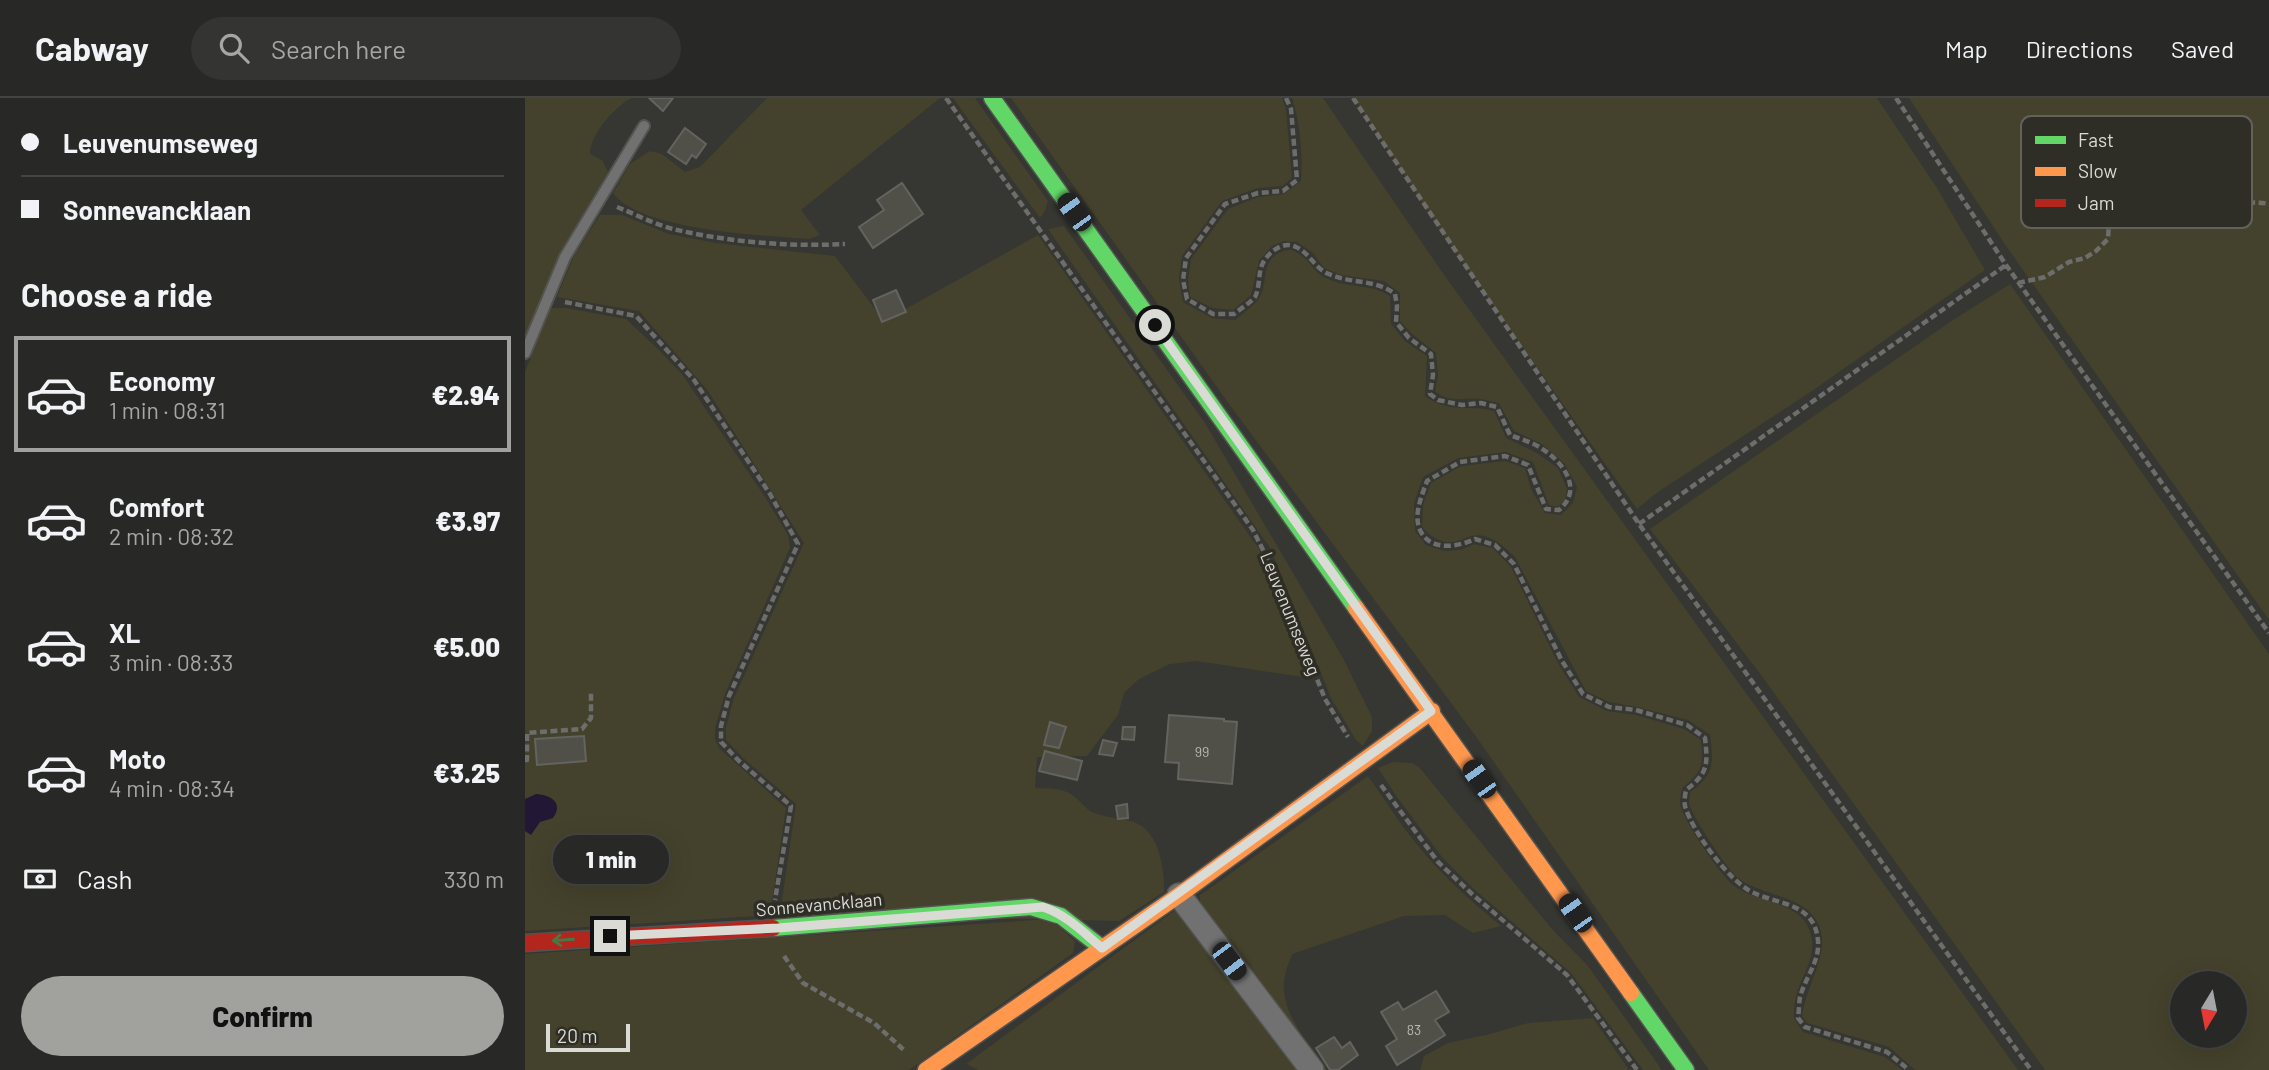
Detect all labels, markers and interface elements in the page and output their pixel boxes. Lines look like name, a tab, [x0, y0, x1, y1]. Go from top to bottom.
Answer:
search box	[191, 17, 681, 80]
text: Cabway	[35, 28, 149, 68]
icon: search	[215, 29, 253, 67]
text: Search here	[271, 33, 406, 64]
text: Map	[1945, 34, 1988, 63]
text: Directions	[2026, 34, 2133, 63]
text: Saved	[2171, 34, 2234, 63]
legend	[2021, 116, 2252, 228]
text: Leuvenumseweg	[63, 127, 258, 158]
text: Fast	[2078, 128, 2114, 151]
text: Slow	[2078, 159, 2117, 182]
car	[1054, 189, 1095, 235]
text: Jam	[2078, 191, 2114, 214]
text: Sonnevancklaan	[63, 194, 251, 225]
text: Choose a ride	[21, 275, 213, 313]
route start	[1139, 309, 1171, 341]
icon: car	[25, 363, 88, 426]
text: Economy	[109, 365, 215, 396]
text: €2.94	[432, 379, 500, 410]
text: 1 min · 08:31	[109, 396, 225, 424]
icon: car	[25, 489, 88, 552]
text: Comfort	[109, 491, 205, 522]
text: €3.97	[435, 505, 500, 536]
text: 2 min · 08:32	[109, 522, 234, 550]
street label: Leuvenumseweg	[1256, 549, 1326, 679]
icon: car	[25, 615, 88, 678]
text: XL	[109, 617, 140, 648]
text: €5.00	[433, 631, 500, 662]
text: 3 min · 08:33	[109, 648, 233, 676]
icon: car	[25, 741, 88, 804]
text: Moto	[109, 743, 166, 774]
house number: 99	[1195, 743, 1209, 760]
car	[1459, 756, 1500, 802]
text: €3.25	[433, 757, 500, 788]
text: 4 min · 08:34	[109, 774, 235, 802]
callout: 1 min	[552, 834, 668, 884]
text: 1 min	[586, 845, 636, 873]
icon: cash	[21, 860, 59, 898]
text: Cash	[77, 863, 132, 894]
text: 330 m	[444, 865, 504, 893]
street label: Sonnevancklaan	[755, 888, 883, 920]
car	[1555, 890, 1596, 936]
route end	[594, 920, 626, 952]
one-way arrow	[553, 934, 575, 947]
car	[1208, 938, 1251, 984]
north arrow	[2170, 971, 2247, 1048]
map controls	[2170, 971, 2247, 1048]
button: Confirm	[21, 976, 504, 1056]
scale bar	[546, 1021, 630, 1053]
house number: 83	[1407, 1021, 1421, 1038]
text: 20 m	[557, 1024, 597, 1047]

